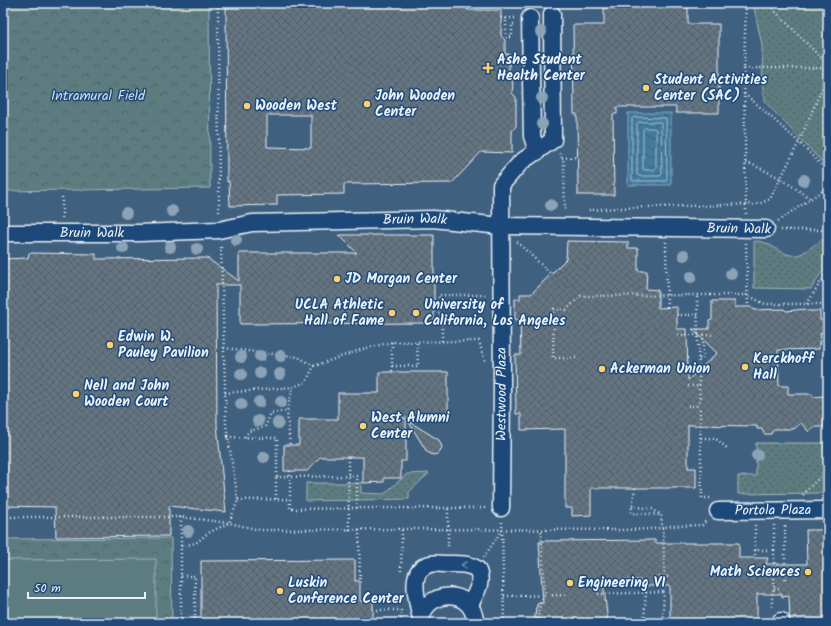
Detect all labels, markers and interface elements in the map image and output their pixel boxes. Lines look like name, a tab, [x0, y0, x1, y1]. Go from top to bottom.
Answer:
place label: Ashe Student Health Center	[497, 49, 586, 87]
marker: Ashe Student Health Center	[482, 62, 494, 74]
place label: Student Activities Center (SAC)	[654, 69, 768, 107]
marker: Student Activities Center (SAC)	[641, 83, 651, 93]
park label: Intramural Field	[51, 85, 146, 107]
place label: John Wooden Center	[375, 85, 455, 123]
place label: Wooden West	[255, 95, 338, 117]
marker: John Wooden Center	[362, 99, 372, 109]
marker: Wooden West	[242, 101, 252, 111]
street label: Bruin Walk	[383, 208, 449, 231]
street label: Bruin Walk	[707, 217, 772, 241]
street label: Bruin Walk	[60, 222, 125, 244]
place label: JD Morgan Center	[345, 268, 458, 290]
marker: JD Morgan Center	[332, 274, 342, 284]
place label: UCLA Athletic Hall of Fame	[295, 294, 384, 332]
place label: University of California, Los Angeles	[424, 294, 566, 332]
marker: UCLA Athletic Hall of Fame	[387, 308, 397, 318]
marker: University of California, Los Angeles	[411, 308, 421, 318]
place label: Edwin W. Pauley Pavilion	[118, 326, 209, 364]
marker: Edwin W. Pauley Pavilion	[105, 340, 115, 350]
street label: Westwood Plaza	[491, 347, 513, 441]
place label: Kerckhoff Hall	[753, 348, 815, 386]
place label: Ackerman Union	[610, 358, 710, 380]
marker: Kerckhoff Hall	[740, 362, 750, 372]
marker: Ackerman Union	[597, 364, 607, 374]
place label: Nell and John Wooden Court	[84, 375, 169, 413]
marker: Nell and John Wooden Court	[71, 389, 81, 399]
place label: West Alumni Center	[371, 407, 450, 445]
marker: West Alumni Center	[358, 421, 368, 431]
street label: Portola Plaza	[735, 499, 811, 522]
one-way arrow	[461, 561, 467, 570]
place label: Math Sciences	[710, 561, 800, 583]
marker: Math Sciences	[803, 567, 813, 577]
place label: Luskin Conference Center	[288, 572, 405, 610]
place label: Engineering VI	[578, 572, 666, 594]
scale bar	[28, 574, 145, 600]
marker: Engineering VI	[565, 578, 575, 588]
text: 50 m	[34, 579, 61, 598]
marker: Luskin Conference Center	[275, 586, 285, 596]

